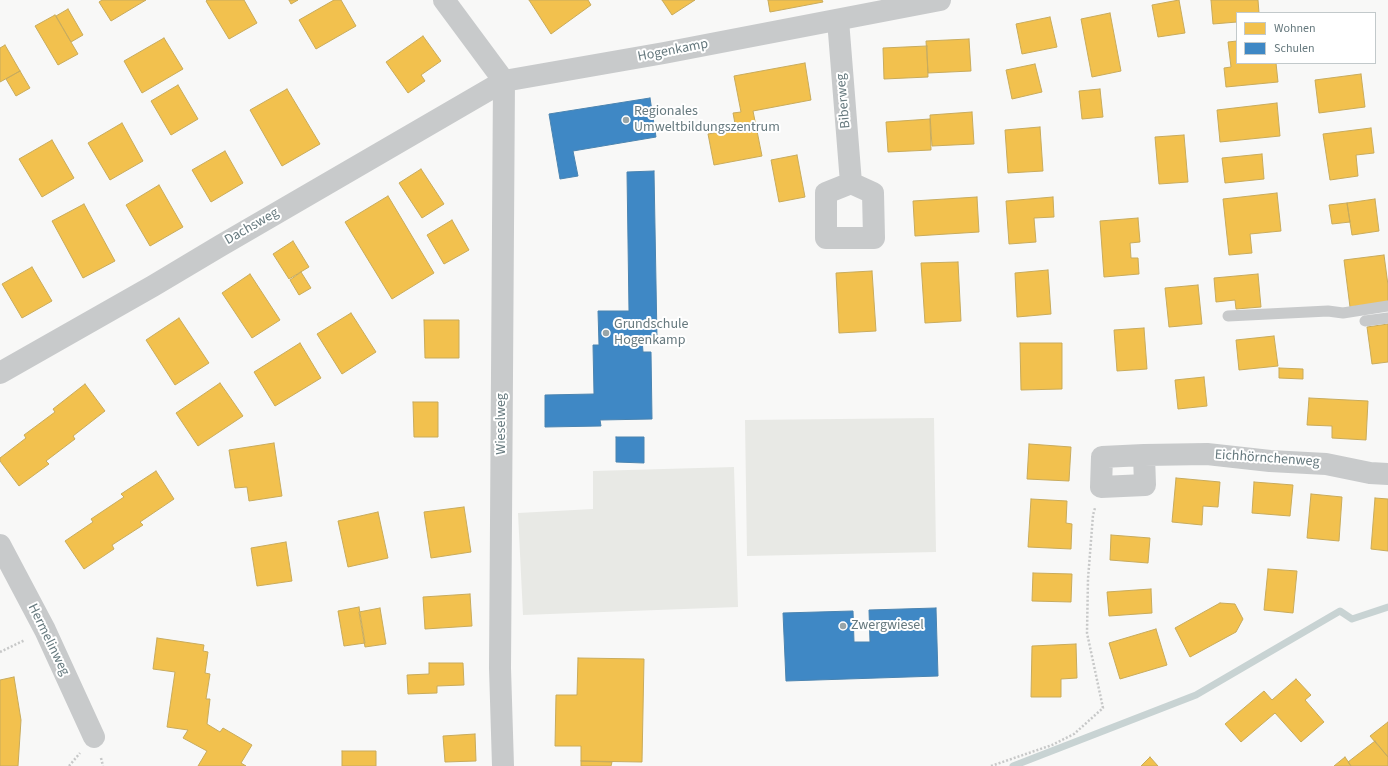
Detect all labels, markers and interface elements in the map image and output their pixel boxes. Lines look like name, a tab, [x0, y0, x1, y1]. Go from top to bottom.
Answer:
legend	[1236, 12, 1376, 64]
text: Wohnen	[1274, 20, 1316, 37]
street label: Hogenkamp	[636, 36, 710, 66]
text: Schulen	[1274, 40, 1315, 57]
street label: Biberweg	[833, 73, 855, 129]
place label: Regionales Umweltbildungszentrum	[634, 104, 780, 136]
marker: Regionales Umweltbildungszentrum	[621, 115, 631, 125]
street label: Dachsweg	[222, 205, 282, 249]
place label: Grundschule Hogenkamp	[614, 317, 689, 350]
marker: Grundschule Hogenkamp	[601, 328, 611, 338]
street label: Wieselweg	[494, 393, 510, 455]
street label: Eichhörnchenweg	[1214, 447, 1320, 471]
street label: Hermelinweg	[23, 601, 73, 679]
place label: Zwergwiesel	[851, 618, 924, 634]
marker: Zwergwiesel	[838, 621, 848, 631]

